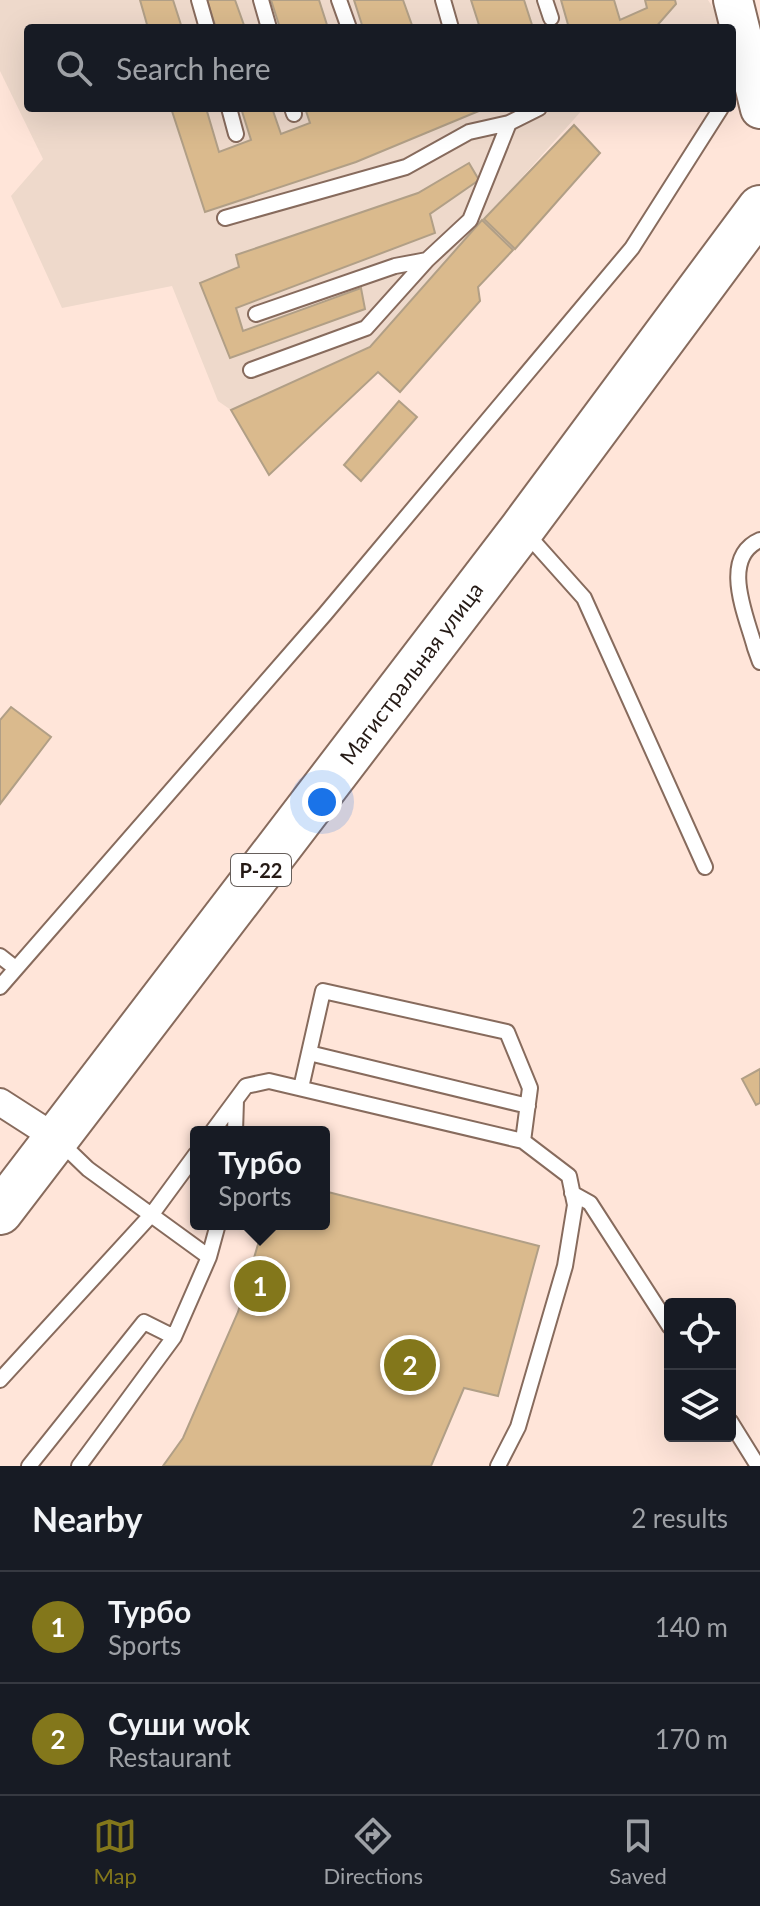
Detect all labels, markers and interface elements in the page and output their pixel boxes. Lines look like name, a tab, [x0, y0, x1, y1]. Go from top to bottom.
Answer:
search box	[24, 24, 736, 112]
icon: search	[52, 46, 96, 90]
text: Search here	[116, 50, 271, 86]
street label: Магистральная улица	[334, 577, 488, 769]
your location	[302, 782, 342, 822]
road number: Р-22	[231, 854, 291, 886]
popup	[190, 1126, 330, 1230]
text: Турбо	[218, 1144, 302, 1180]
text: Sports	[218, 1180, 292, 1212]
pin: 1	[234, 1256, 286, 1316]
map controls	[664, 1298, 736, 1442]
button: locate	[664, 1298, 736, 1370]
pin: 2	[384, 1335, 436, 1395]
button: layers	[664, 1370, 736, 1442]
text: Nearby	[32, 1498, 143, 1539]
text: 2 results	[631, 1502, 728, 1534]
text: Турбо	[108, 1593, 191, 1629]
text: 1	[50, 1611, 66, 1643]
text: 140 m	[655, 1611, 728, 1643]
text: Sports	[108, 1629, 181, 1661]
text: Суши wok	[108, 1705, 250, 1741]
text: 2	[50, 1723, 66, 1755]
text: 170 m	[655, 1723, 728, 1755]
text: Restaurant	[108, 1741, 231, 1773]
tab: Map	[93, 1814, 137, 1889]
tab: Directions	[324, 1814, 423, 1889]
tab: Saved	[609, 1814, 667, 1889]

